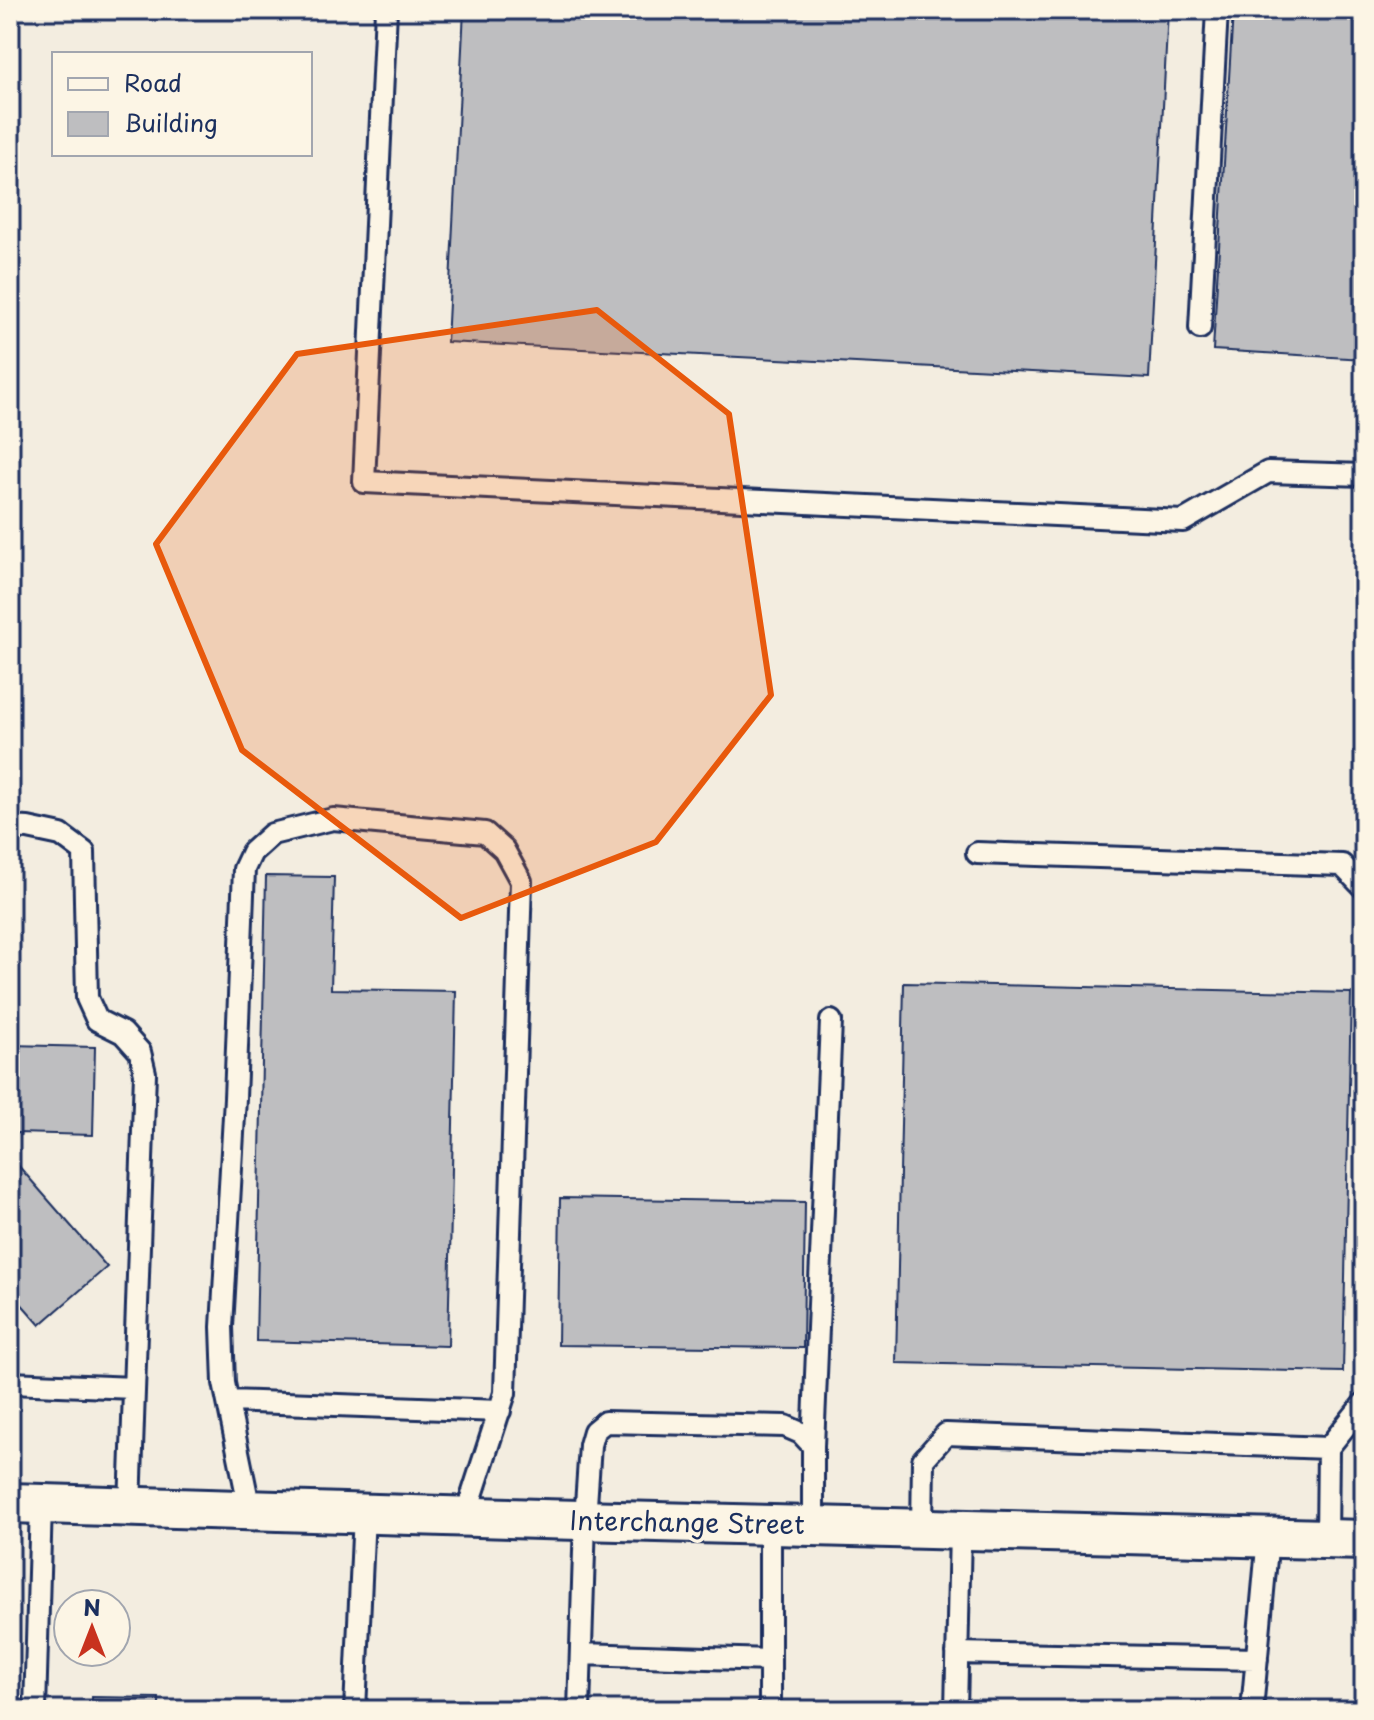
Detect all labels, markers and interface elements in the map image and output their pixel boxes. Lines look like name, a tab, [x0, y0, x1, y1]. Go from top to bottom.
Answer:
legend	[52, 52, 312, 156]
text: Road	[124, 64, 182, 100]
text: Building	[124, 104, 218, 140]
street label: Interchange Street	[569, 1500, 805, 1543]
north arrow	[52, 1588, 132, 1668]
text: N	[83, 1590, 101, 1623]

